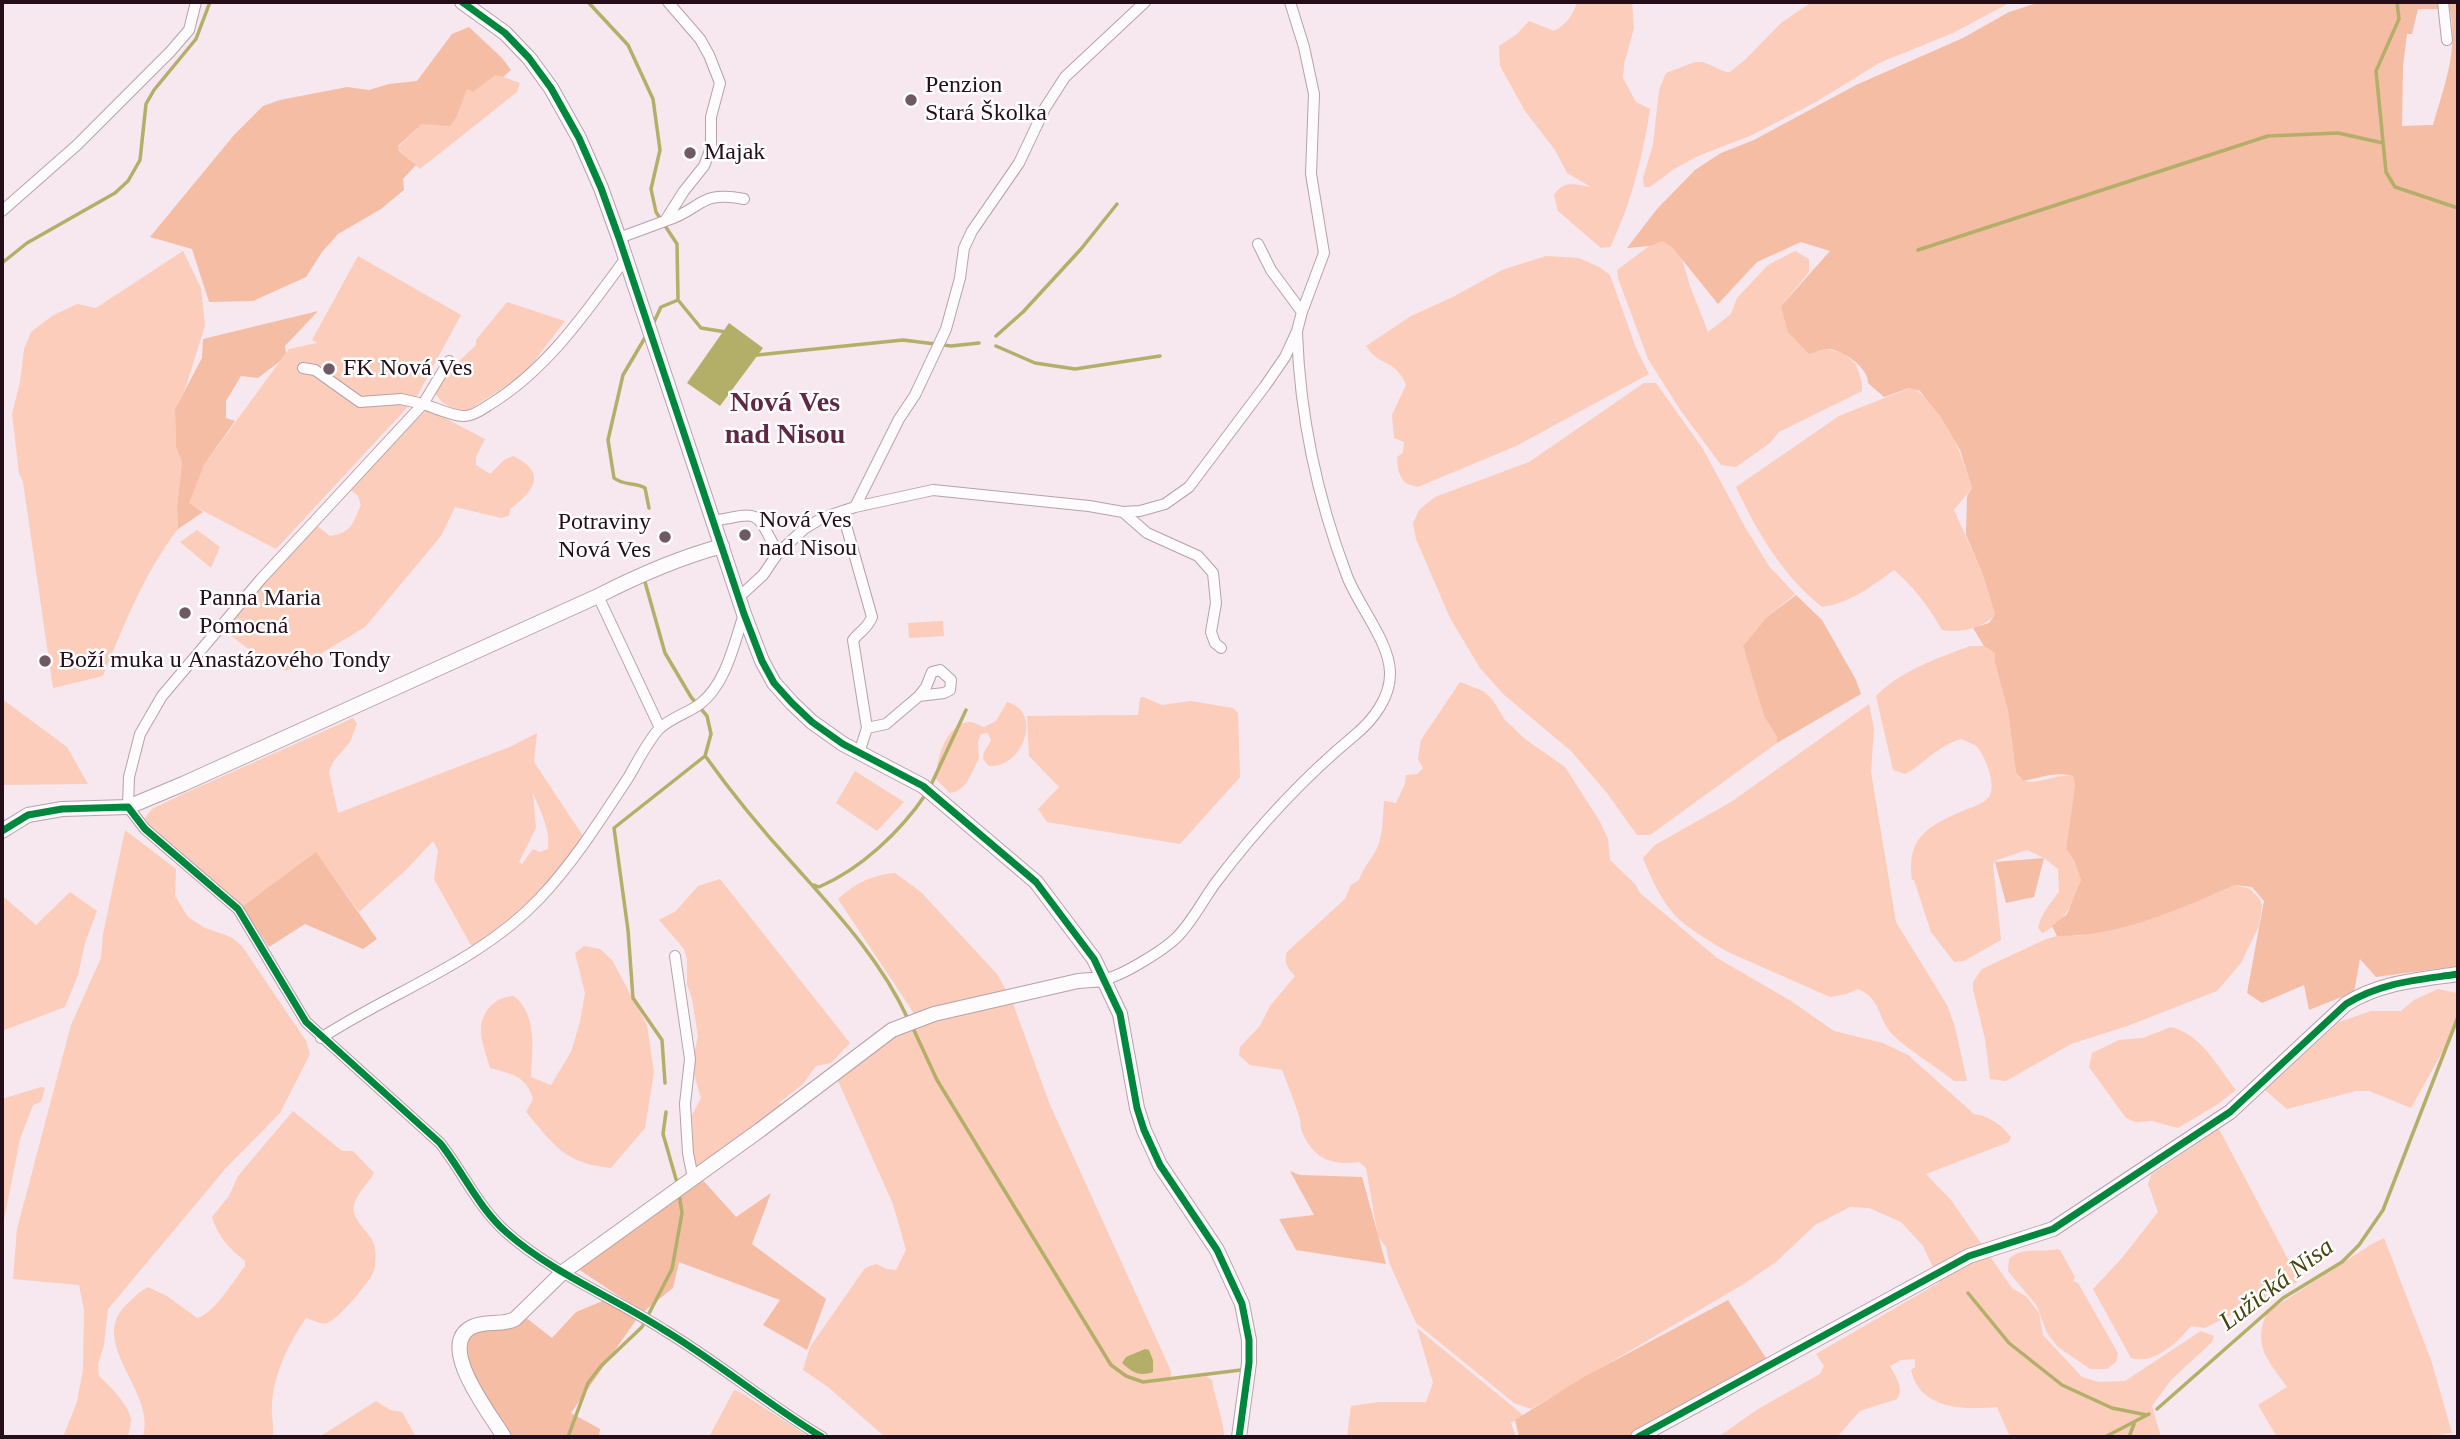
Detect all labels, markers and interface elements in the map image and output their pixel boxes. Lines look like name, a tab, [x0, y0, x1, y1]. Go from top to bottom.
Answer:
place label: Penzion Stará Školka	[925, 72, 1047, 128]
marker: Penzion Stará Školka	[903, 92, 919, 108]
place label: Majak	[704, 139, 765, 167]
marker: Majak	[682, 145, 698, 161]
place label: FK Nová Ves	[343, 355, 472, 383]
marker: FK Nová Ves	[321, 361, 337, 377]
district label: Nová Ves nad Nisou	[725, 387, 845, 453]
place label: Nová Ves nad Nisou	[759, 507, 857, 563]
place label: Potraviny Nová Ves	[558, 509, 651, 565]
marker: Nová Ves nad Nisou	[737, 527, 753, 543]
marker: Potraviny Nová Ves	[657, 529, 673, 545]
place label: Panna Maria Pomocná	[199, 585, 321, 641]
marker: Panna Maria Pomocná	[177, 605, 193, 621]
place label: Boží muka u Anastázového Tondy	[59, 647, 391, 675]
marker: Boží muka u Anastázového Tondy	[37, 653, 53, 669]
water label: Lužická Nisa	[2214, 1232, 2340, 1338]

